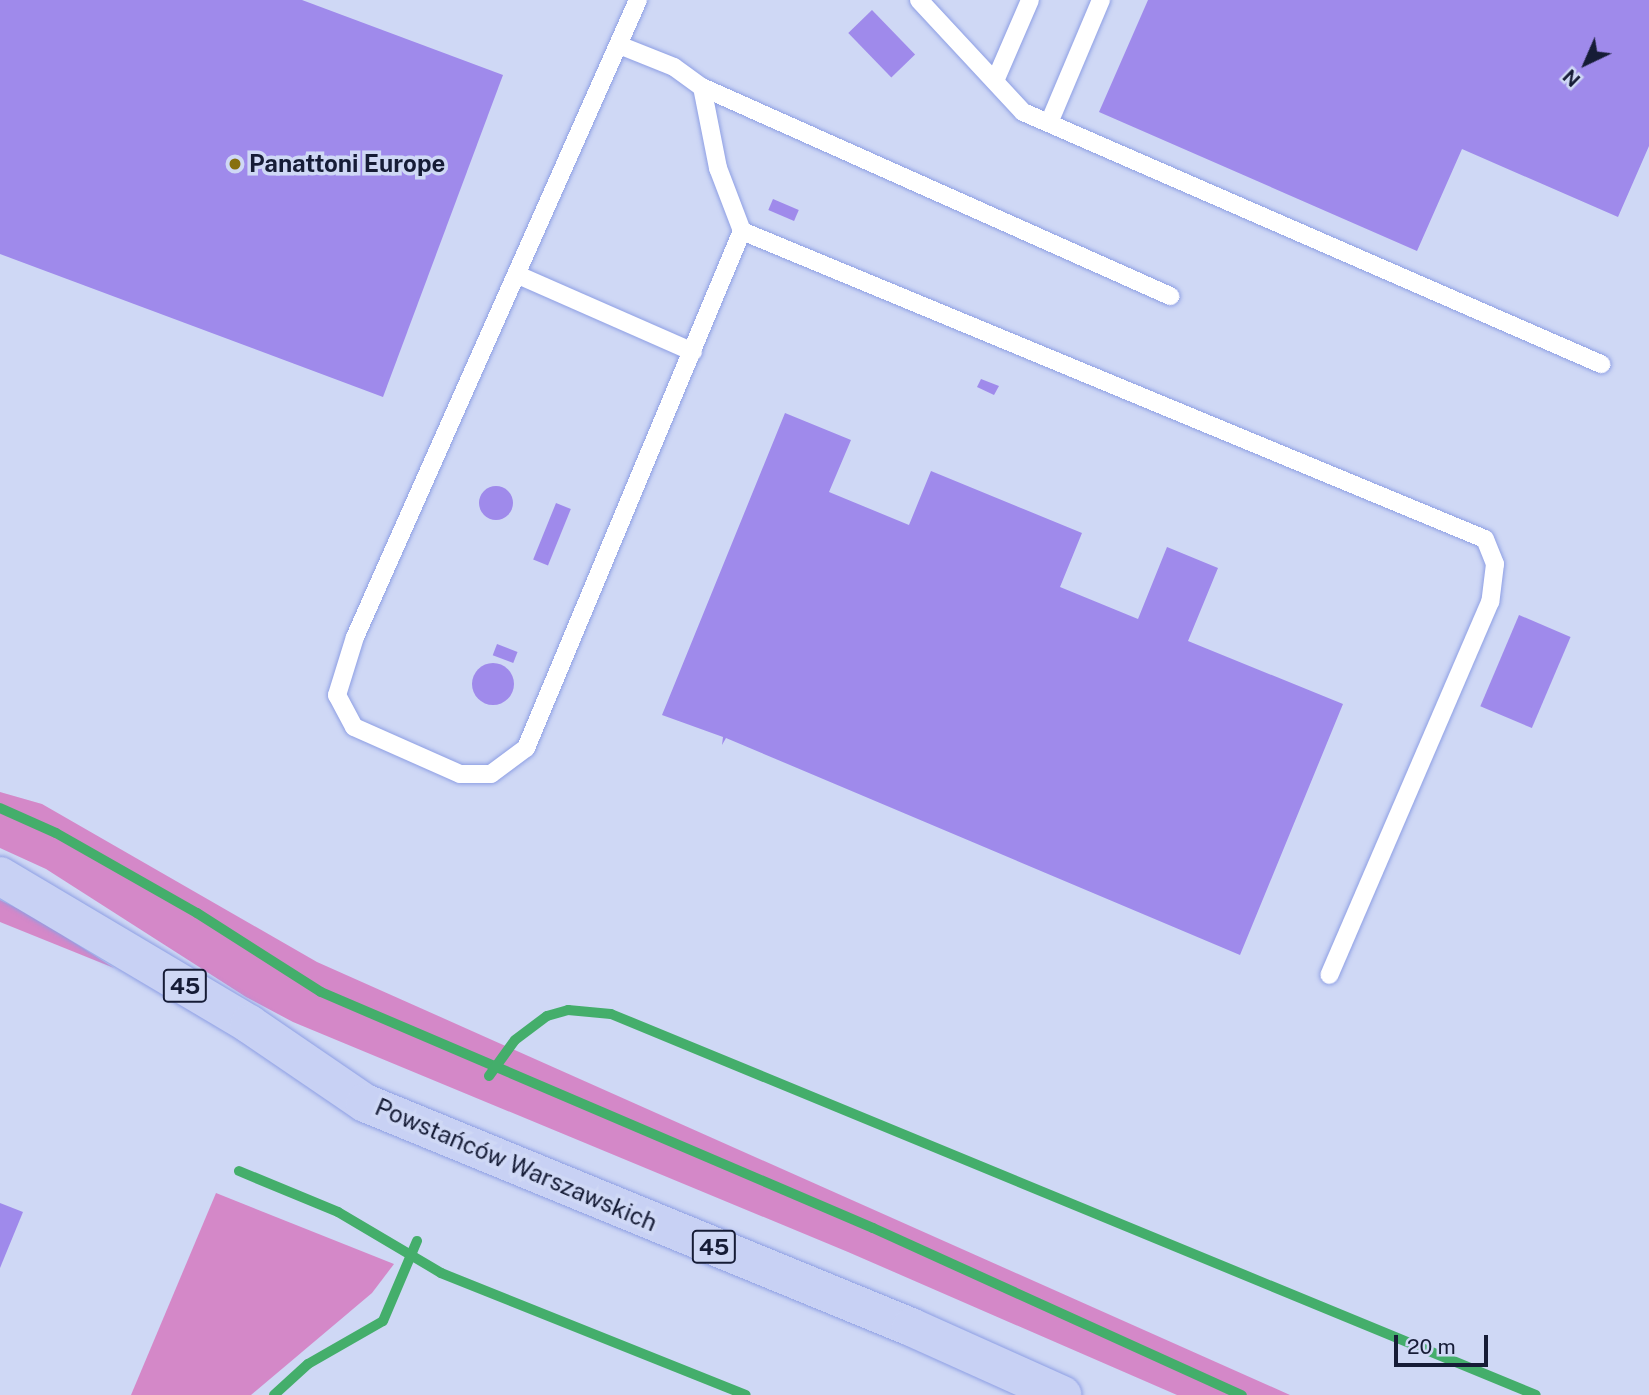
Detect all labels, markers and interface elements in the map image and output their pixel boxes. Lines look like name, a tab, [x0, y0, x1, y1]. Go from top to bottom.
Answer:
north arrow	[1551, 28, 1621, 98]
text: N	[1558, 65, 1584, 91]
place label: Panattoni Europe	[249, 150, 445, 178]
marker: Panattoni Europe	[227, 156, 243, 172]
road number: 45	[162, 967, 208, 1006]
street label: Powstańców Warszawskich	[371, 1092, 661, 1238]
road number: 45	[691, 1228, 737, 1266]
scale bar	[1397, 1322, 1492, 1366]
text: 20 m	[1407, 1334, 1456, 1359]

